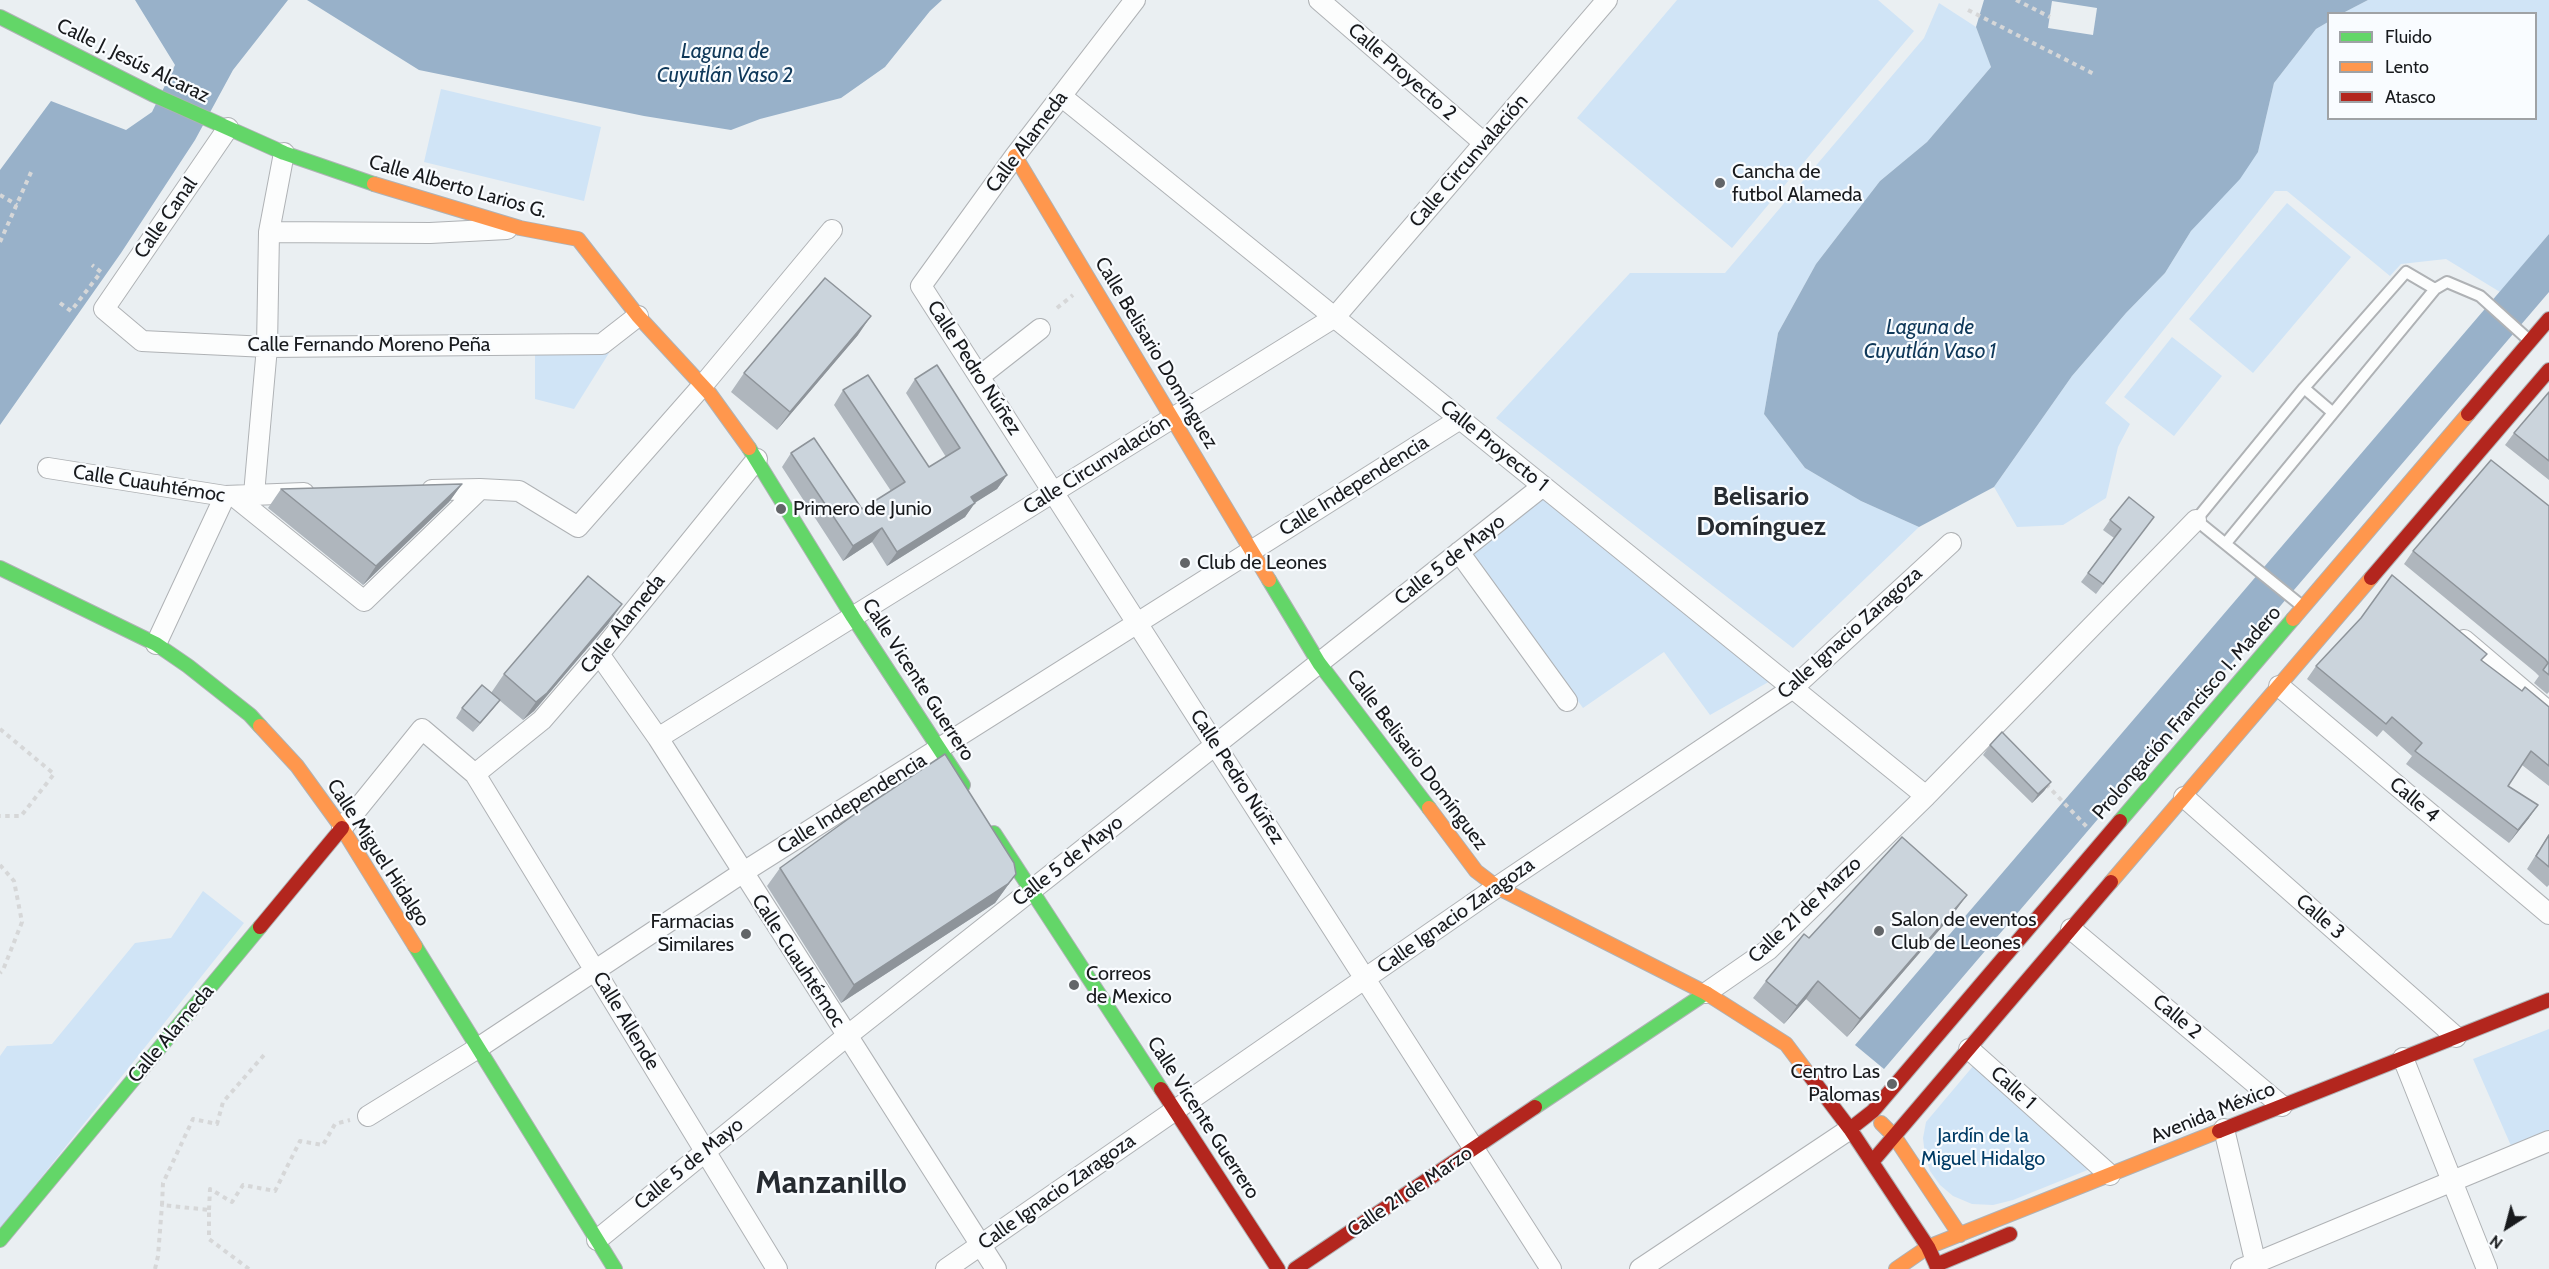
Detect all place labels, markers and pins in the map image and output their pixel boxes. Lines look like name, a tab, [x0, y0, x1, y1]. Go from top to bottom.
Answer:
place label: Cancha de futbol Alameda	[1732, 160, 1862, 207]
marker: Cancha de futbol Alameda	[1713, 176, 1727, 190]
place label: Primero de Junio	[793, 497, 932, 521]
marker: Primero de Junio	[774, 502, 788, 516]
place label: Club de Leones	[1197, 551, 1327, 575]
marker: Club de Leones	[1178, 556, 1192, 570]
place label: Salon de eventos Club de Leones	[1891, 908, 2036, 955]
place label: Farmacias Similares	[650, 910, 734, 957]
marker: Salon de eventos Club de Leones	[1872, 924, 1886, 938]
marker: Farmacias Similares	[739, 927, 753, 941]
place label: Correos de Mexico	[1086, 962, 1172, 1009]
marker: Correos de Mexico	[1067, 978, 1081, 992]
place label: Centro Las Palomas	[1791, 1060, 1880, 1107]
marker: Centro Las Palomas	[1885, 1077, 1899, 1091]

